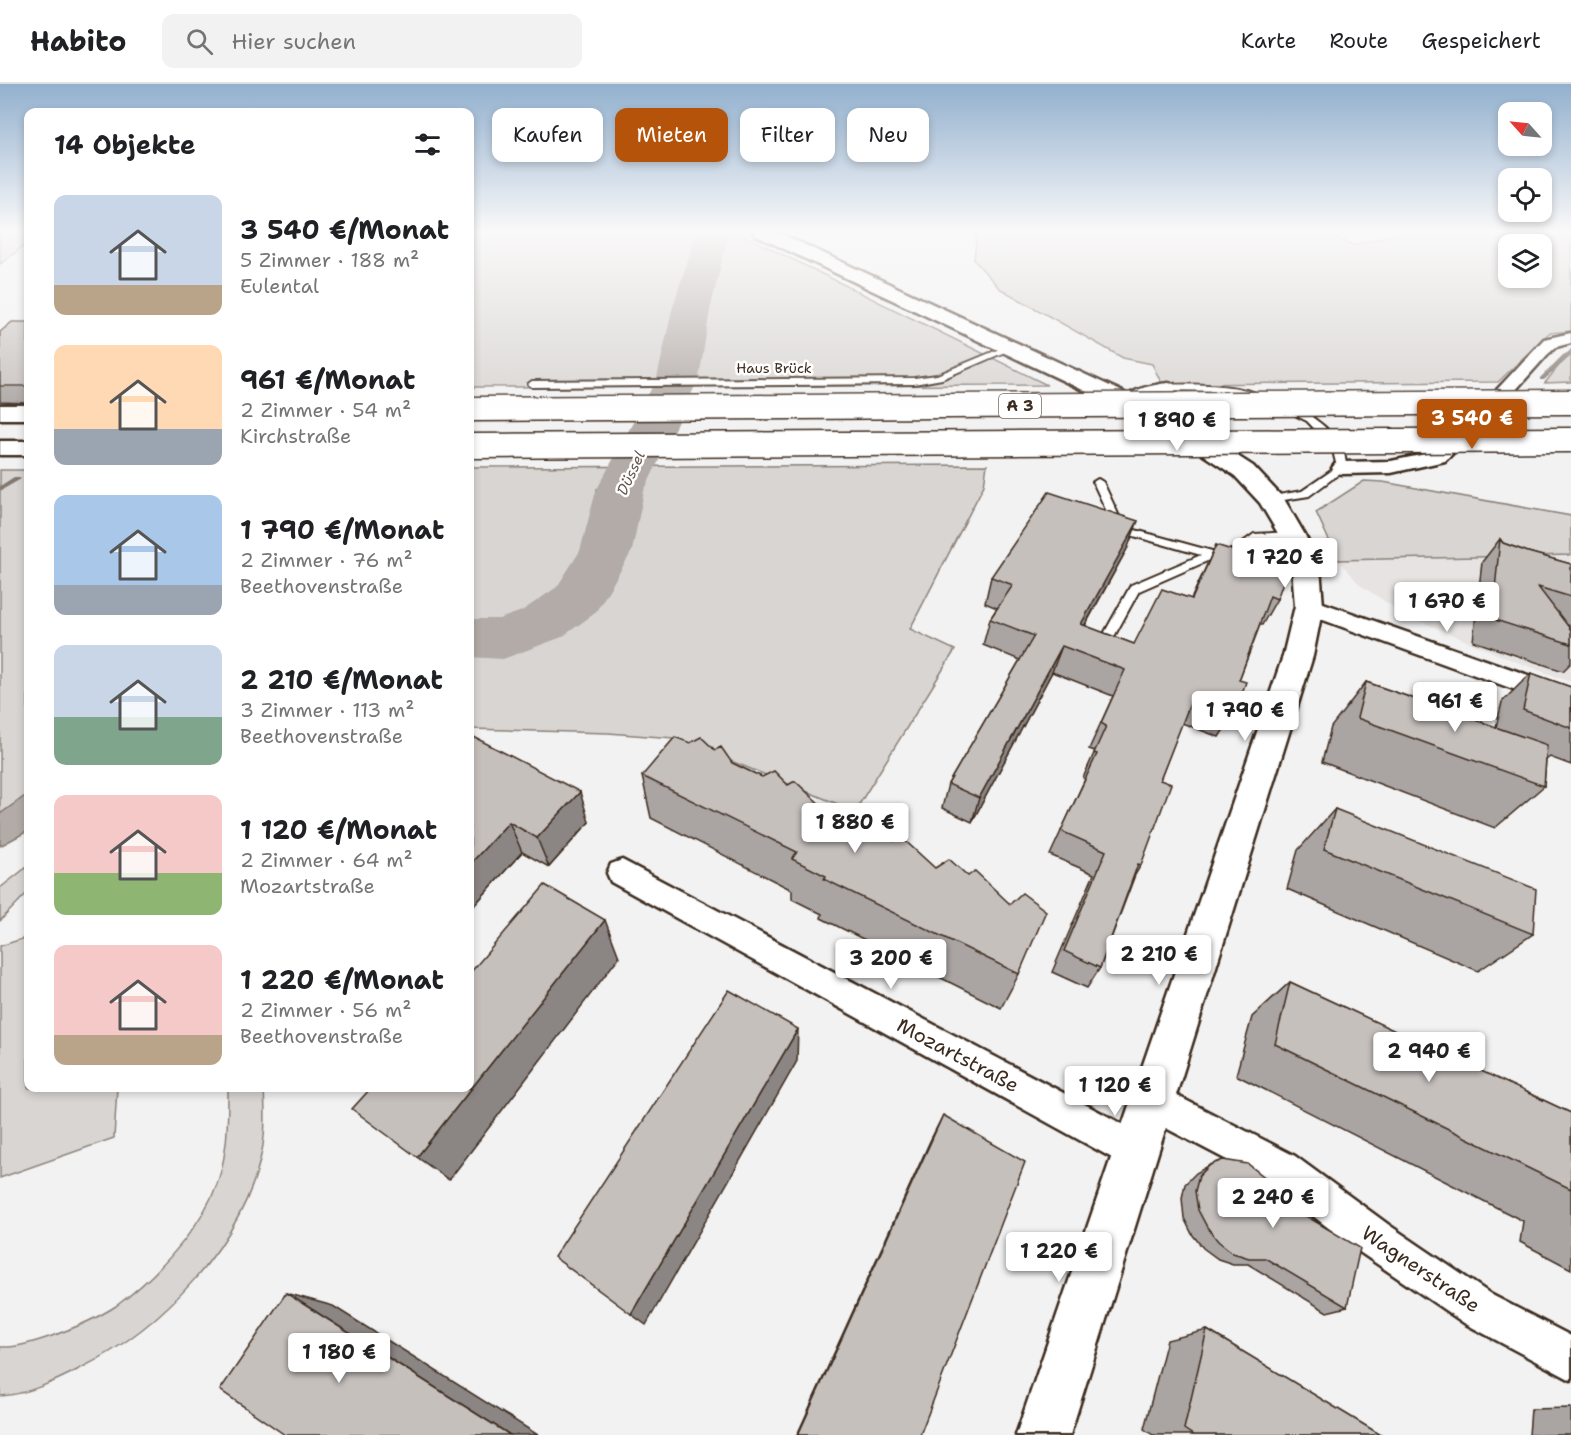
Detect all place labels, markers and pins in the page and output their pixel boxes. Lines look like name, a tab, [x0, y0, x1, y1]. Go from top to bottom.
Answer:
pin: 3 540 €	[1417, 399, 1527, 450]
pin: 1 890 €	[1122, 401, 1232, 452]
pin: 1 720 €	[1230, 538, 1340, 589]
pin: 1 670 €	[1392, 582, 1502, 633]
pin: 961 €	[1413, 682, 1497, 733]
pin: 1 790 €	[1190, 691, 1300, 742]
pin: 1 880 €	[800, 803, 910, 854]
pin: 2 210 €	[1104, 935, 1214, 986]
pin: 3 200 €	[836, 939, 946, 990]
pin: 2 940 €	[1374, 1032, 1484, 1083]
pin: 1 120 €	[1060, 1066, 1170, 1117]
pin: 2 240 €	[1218, 1178, 1328, 1229]
pin: 1 220 €	[1004, 1232, 1114, 1283]
pin: 1 180 €	[284, 1333, 394, 1384]

